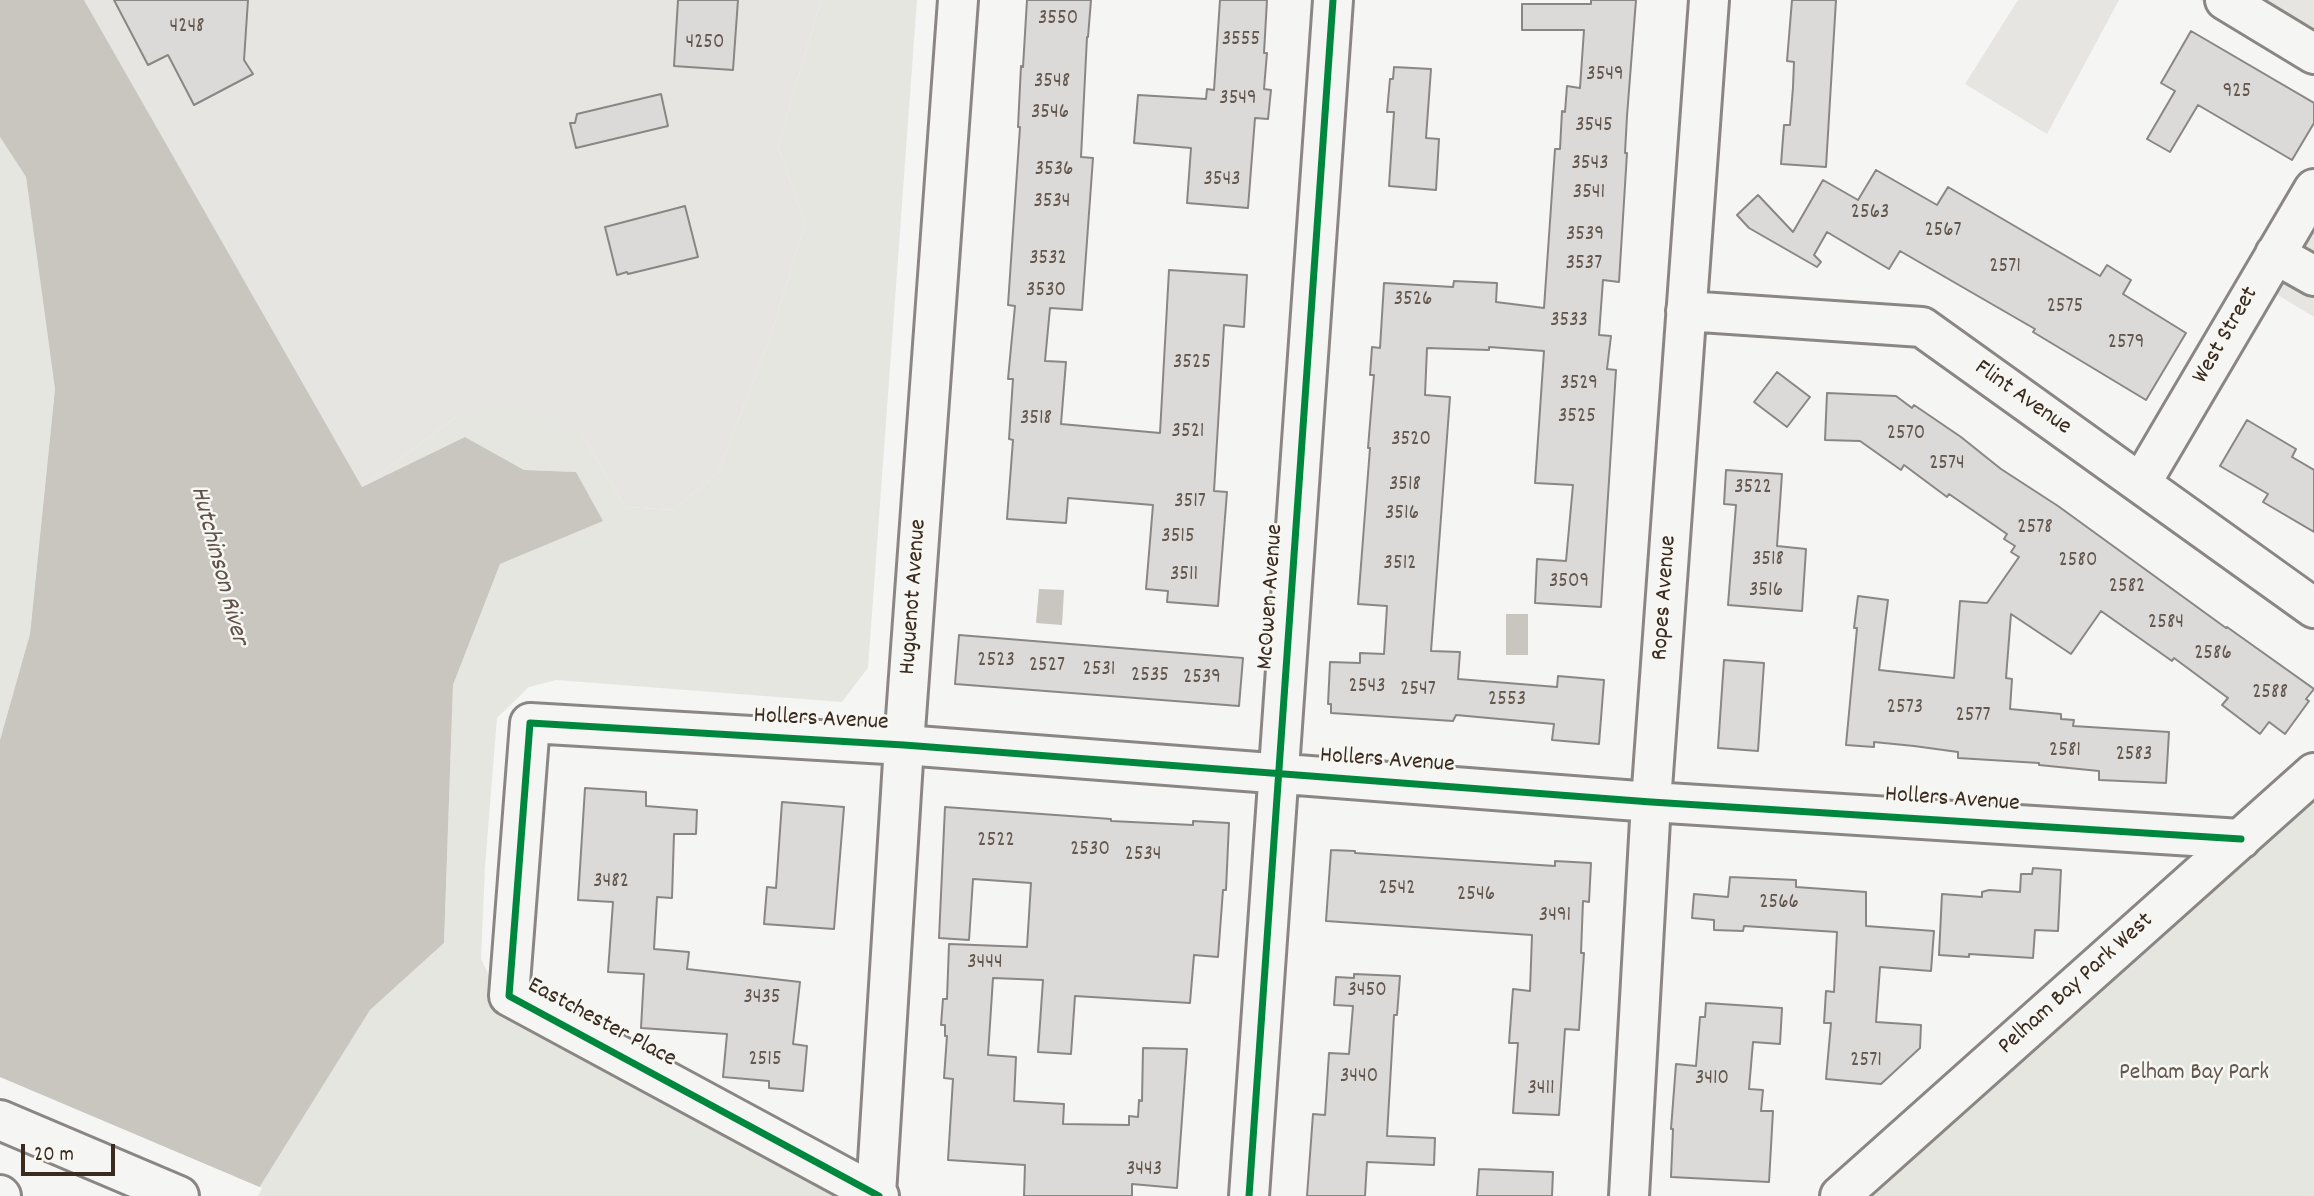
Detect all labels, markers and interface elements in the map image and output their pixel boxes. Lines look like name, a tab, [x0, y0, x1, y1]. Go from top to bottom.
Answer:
house number: 3550	[1038, 7, 1078, 33]
house number: 4248	[169, 15, 205, 41]
house number: 3555	[1222, 28, 1260, 54]
house number: 4250	[685, 31, 725, 57]
house number: 3549	[1586, 63, 1624, 89]
house number: 3548	[1034, 70, 1070, 96]
house number: 925	[2223, 80, 2251, 106]
house number: 3549	[1219, 87, 1257, 113]
house number: 3546	[1031, 101, 1069, 127]
house number: 3545	[1575, 114, 1613, 140]
house number: 3543	[1571, 152, 1609, 178]
house number: 3536	[1035, 158, 1073, 184]
house number: 3543	[1203, 168, 1241, 194]
house number: 3541	[1573, 181, 1605, 207]
house number: 3534	[1033, 190, 1071, 216]
house number: 2563	[1851, 201, 1889, 227]
house number: 2567	[1924, 219, 1962, 245]
house number: 3539	[1566, 223, 1604, 249]
house number: 3532	[1029, 247, 1067, 273]
house number: 3537	[1566, 252, 1602, 278]
house number: 2571	[1989, 255, 2021, 281]
house number: 3530	[1026, 279, 1066, 305]
street label: West Street	[2188, 282, 2266, 390]
house number: 3526	[1394, 288, 1432, 314]
house number: 2575	[2047, 295, 2083, 321]
house number: 3533	[1550, 309, 1588, 335]
house number: 2579	[2108, 331, 2144, 357]
house number: 3525	[1173, 351, 1211, 377]
street label: Flint Avenue	[1968, 355, 2076, 443]
house number: 3529	[1560, 372, 1598, 398]
house number: 3525	[1558, 405, 1596, 431]
house number: 3518	[1020, 407, 1052, 433]
house number: 3521	[1172, 420, 1204, 446]
house number: 2570	[1887, 422, 1925, 448]
house number: 3520	[1391, 428, 1431, 454]
house number: 2574	[1929, 452, 1965, 478]
house number: 3518	[1389, 473, 1421, 499]
house number: 3522	[1734, 476, 1772, 502]
water label: Hutchinson River	[181, 483, 253, 649]
house number: 3517	[1174, 490, 1206, 516]
house number: 3516	[1385, 502, 1419, 528]
house number: 2578	[2017, 516, 2053, 542]
street label: Huguenot Avenue	[895, 518, 935, 676]
street label: McOwen Avenue	[1253, 523, 1291, 671]
house number: 3515	[1161, 525, 1195, 551]
street label: Ropes Avenue	[1647, 535, 1685, 661]
house number: 3518	[1752, 548, 1784, 574]
house number: 2580	[2059, 549, 2097, 575]
house number: 3512	[1384, 552, 1416, 578]
house number: 3511	[1170, 563, 1198, 589]
house number: 3509	[1549, 570, 1589, 596]
house number: 2582	[2109, 575, 2145, 601]
house number: 3516	[1749, 579, 1783, 605]
house number: 2584	[2148, 611, 2184, 637]
house number: 2586	[2194, 642, 2232, 668]
house number: 2523	[977, 649, 1015, 675]
house number: 2527	[1029, 654, 1065, 680]
house number: 2531	[1083, 658, 1115, 684]
house number: 2535	[1131, 664, 1169, 690]
house number: 2539	[1183, 666, 1221, 692]
house number: 2543	[1349, 675, 1385, 701]
house number: 2547	[1400, 678, 1436, 704]
house number: 2588	[2252, 681, 2288, 707]
house number: 2553	[1488, 688, 1526, 714]
house number: 2573	[1887, 696, 1923, 722]
street label: Hollers Avenue	[753, 703, 889, 739]
house number: 2577	[1956, 704, 1990, 730]
house number: 2581	[2049, 739, 2081, 765]
street label: Hollers Avenue	[1319, 743, 1455, 781]
house number: 2583	[2116, 743, 2152, 769]
street label: Hollers Avenue	[1884, 782, 2020, 820]
house number: 2522	[977, 829, 1015, 855]
house number: 2530	[1070, 838, 1110, 864]
house number: 2534	[1125, 843, 1161, 869]
house number: 3482	[593, 870, 629, 896]
house number: 2542	[1379, 877, 1415, 903]
house number: 2546	[1457, 883, 1495, 909]
house number: 2566	[1759, 891, 1799, 917]
house number: 3491	[1539, 904, 1571, 930]
street label: Pelham Bay Park West	[1993, 908, 2161, 1062]
house number: 3444	[967, 951, 1003, 977]
street label: Eastchester Place	[522, 973, 680, 1075]
house number: 3450	[1347, 979, 1387, 1005]
house number: 3435	[743, 986, 781, 1012]
house number: 2515	[748, 1048, 782, 1074]
house number: 2571	[1850, 1049, 1882, 1075]
park label: Pelham Bay Park	[2119, 1061, 2269, 1089]
house number: 3440	[1340, 1065, 1378, 1091]
house number: 3410	[1695, 1067, 1729, 1093]
house number: 3411	[1527, 1077, 1555, 1103]
scale bar	[24, 1130, 119, 1174]
text: 20 m	[34, 1141, 74, 1171]
house number: 3443	[1126, 1158, 1162, 1184]

